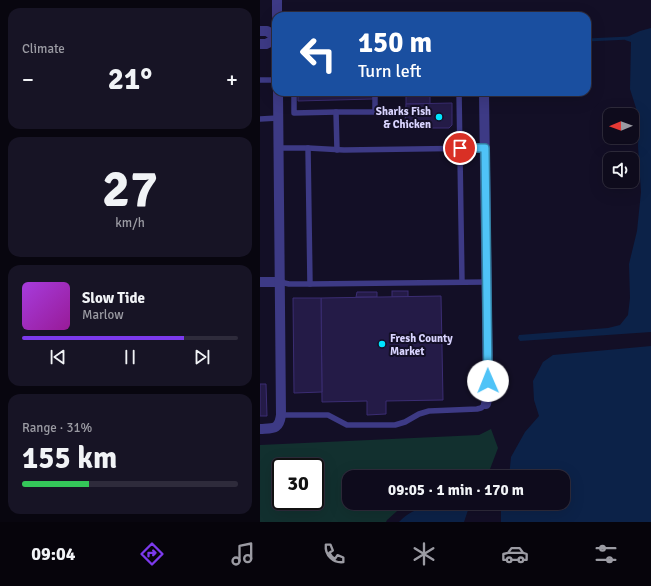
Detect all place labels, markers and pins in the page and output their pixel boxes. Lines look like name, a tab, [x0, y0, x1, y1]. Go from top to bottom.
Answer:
place label: Sharks Fish & Chicken	[376, 105, 431, 131]
marker: Sharks Fish & Chicken	[434, 112, 444, 122]
pin	[443, 131, 477, 165]
place label: Fresh County Market	[390, 332, 453, 358]
marker: Fresh County Market	[377, 339, 387, 349]

